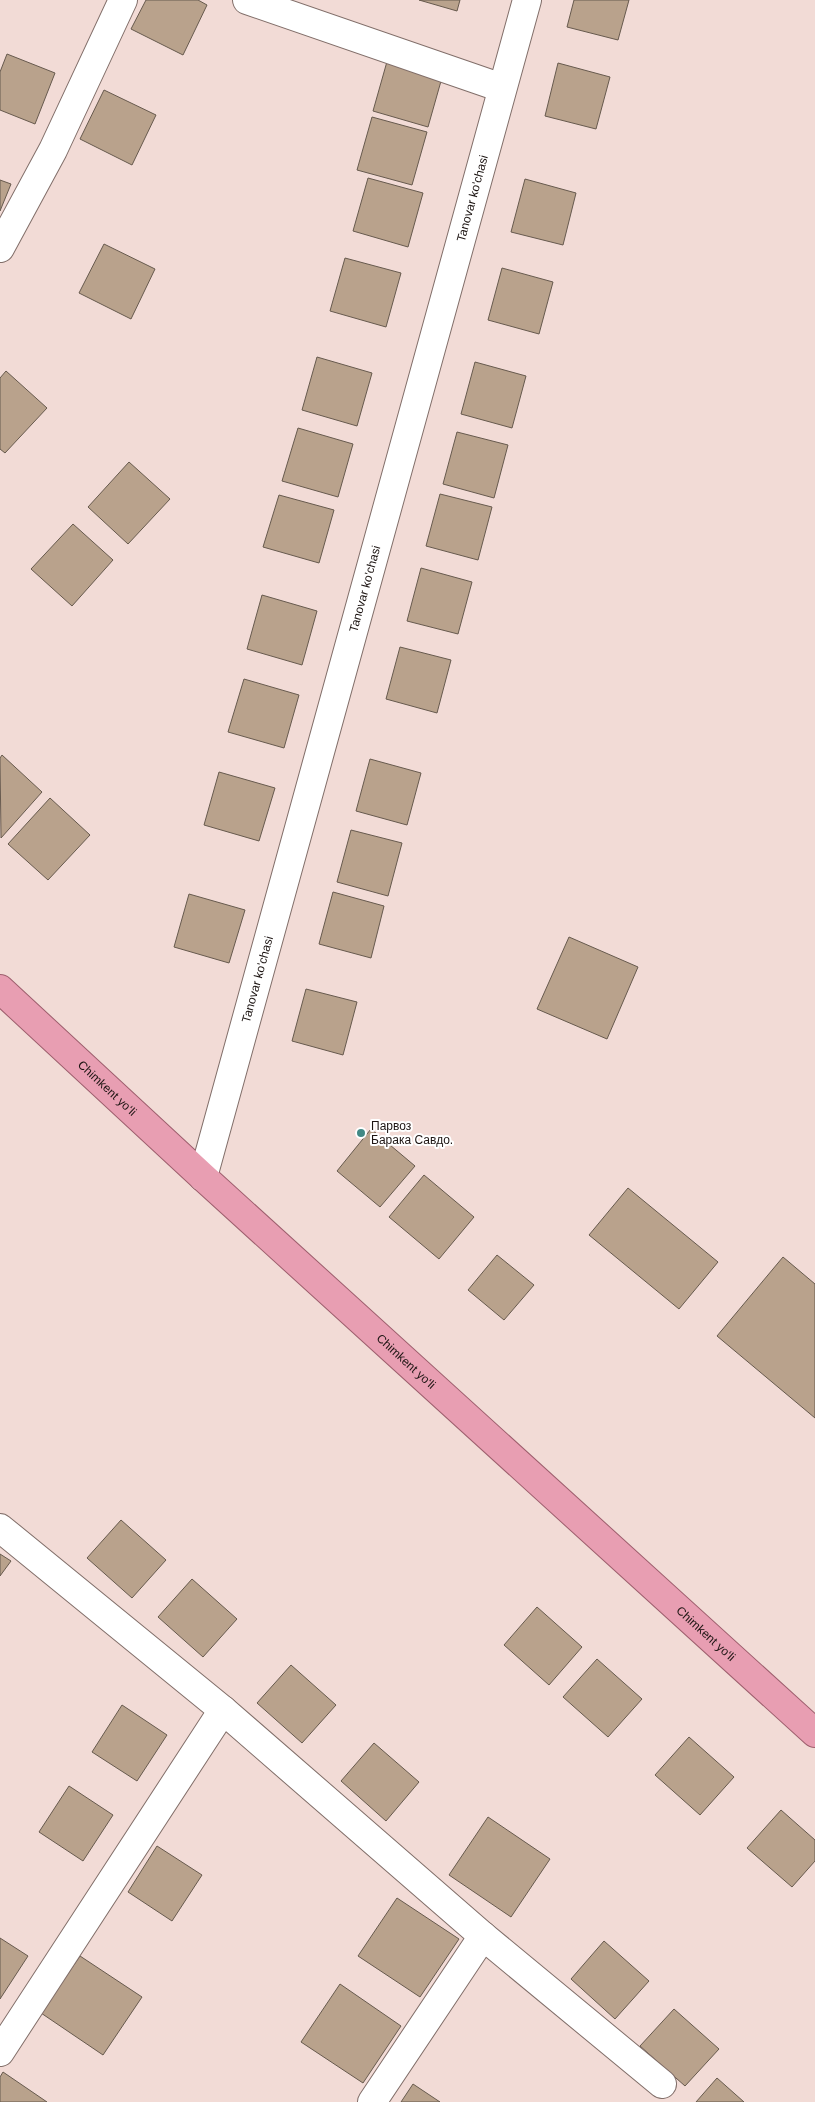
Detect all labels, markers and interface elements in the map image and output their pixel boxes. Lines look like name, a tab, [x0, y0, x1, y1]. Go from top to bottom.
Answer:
street label: Tanovar ko'chasi	[454, 154, 491, 243]
street label: Tanovar ko'chasi	[346, 544, 383, 634]
street label: Tanovar ko'chasi	[239, 935, 276, 1024]
street label: Chimkent yo‘li	[75, 1058, 139, 1119]
place label: Парвоз Барака Савдо.	[371, 1119, 453, 1147]
marker: Парвоз Барака Савдо.	[355, 1127, 367, 1139]
street label: Chimkent yo‘li	[374, 1331, 438, 1392]
street label: Chimkent yo‘li	[673, 1603, 738, 1664]

